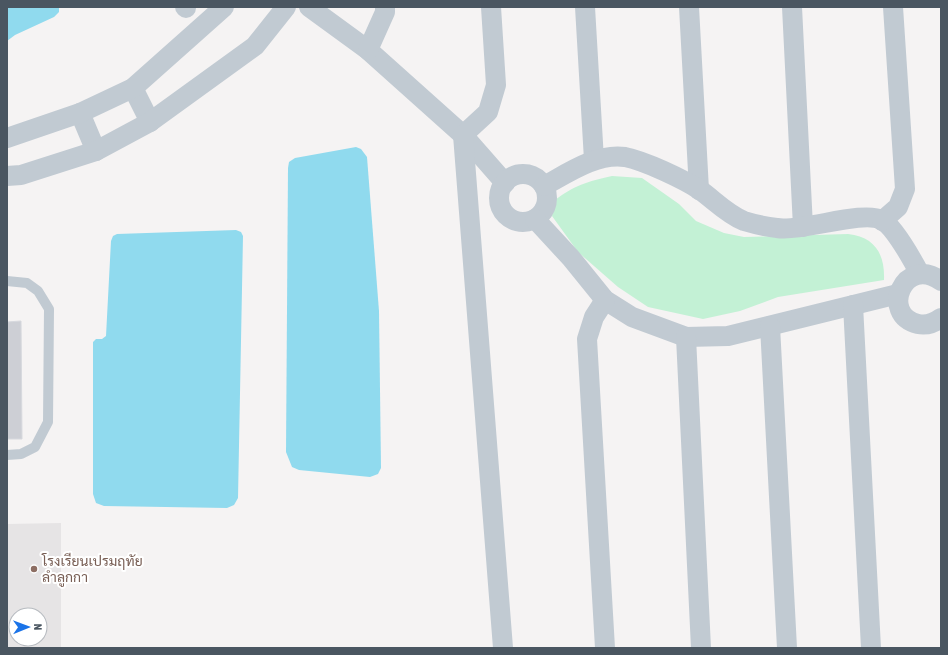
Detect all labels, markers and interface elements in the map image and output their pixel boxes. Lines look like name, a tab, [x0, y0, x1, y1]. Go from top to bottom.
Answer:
place label: โรงเรียนเปรมฤทัย ลำลูกกา	[41, 552, 143, 587]
marker: โรงเรียนเปรมฤทัย ลำลูกกา	[29, 564, 39, 574]
north arrow	[8, 607, 48, 647]
text: N	[32, 623, 44, 630]

